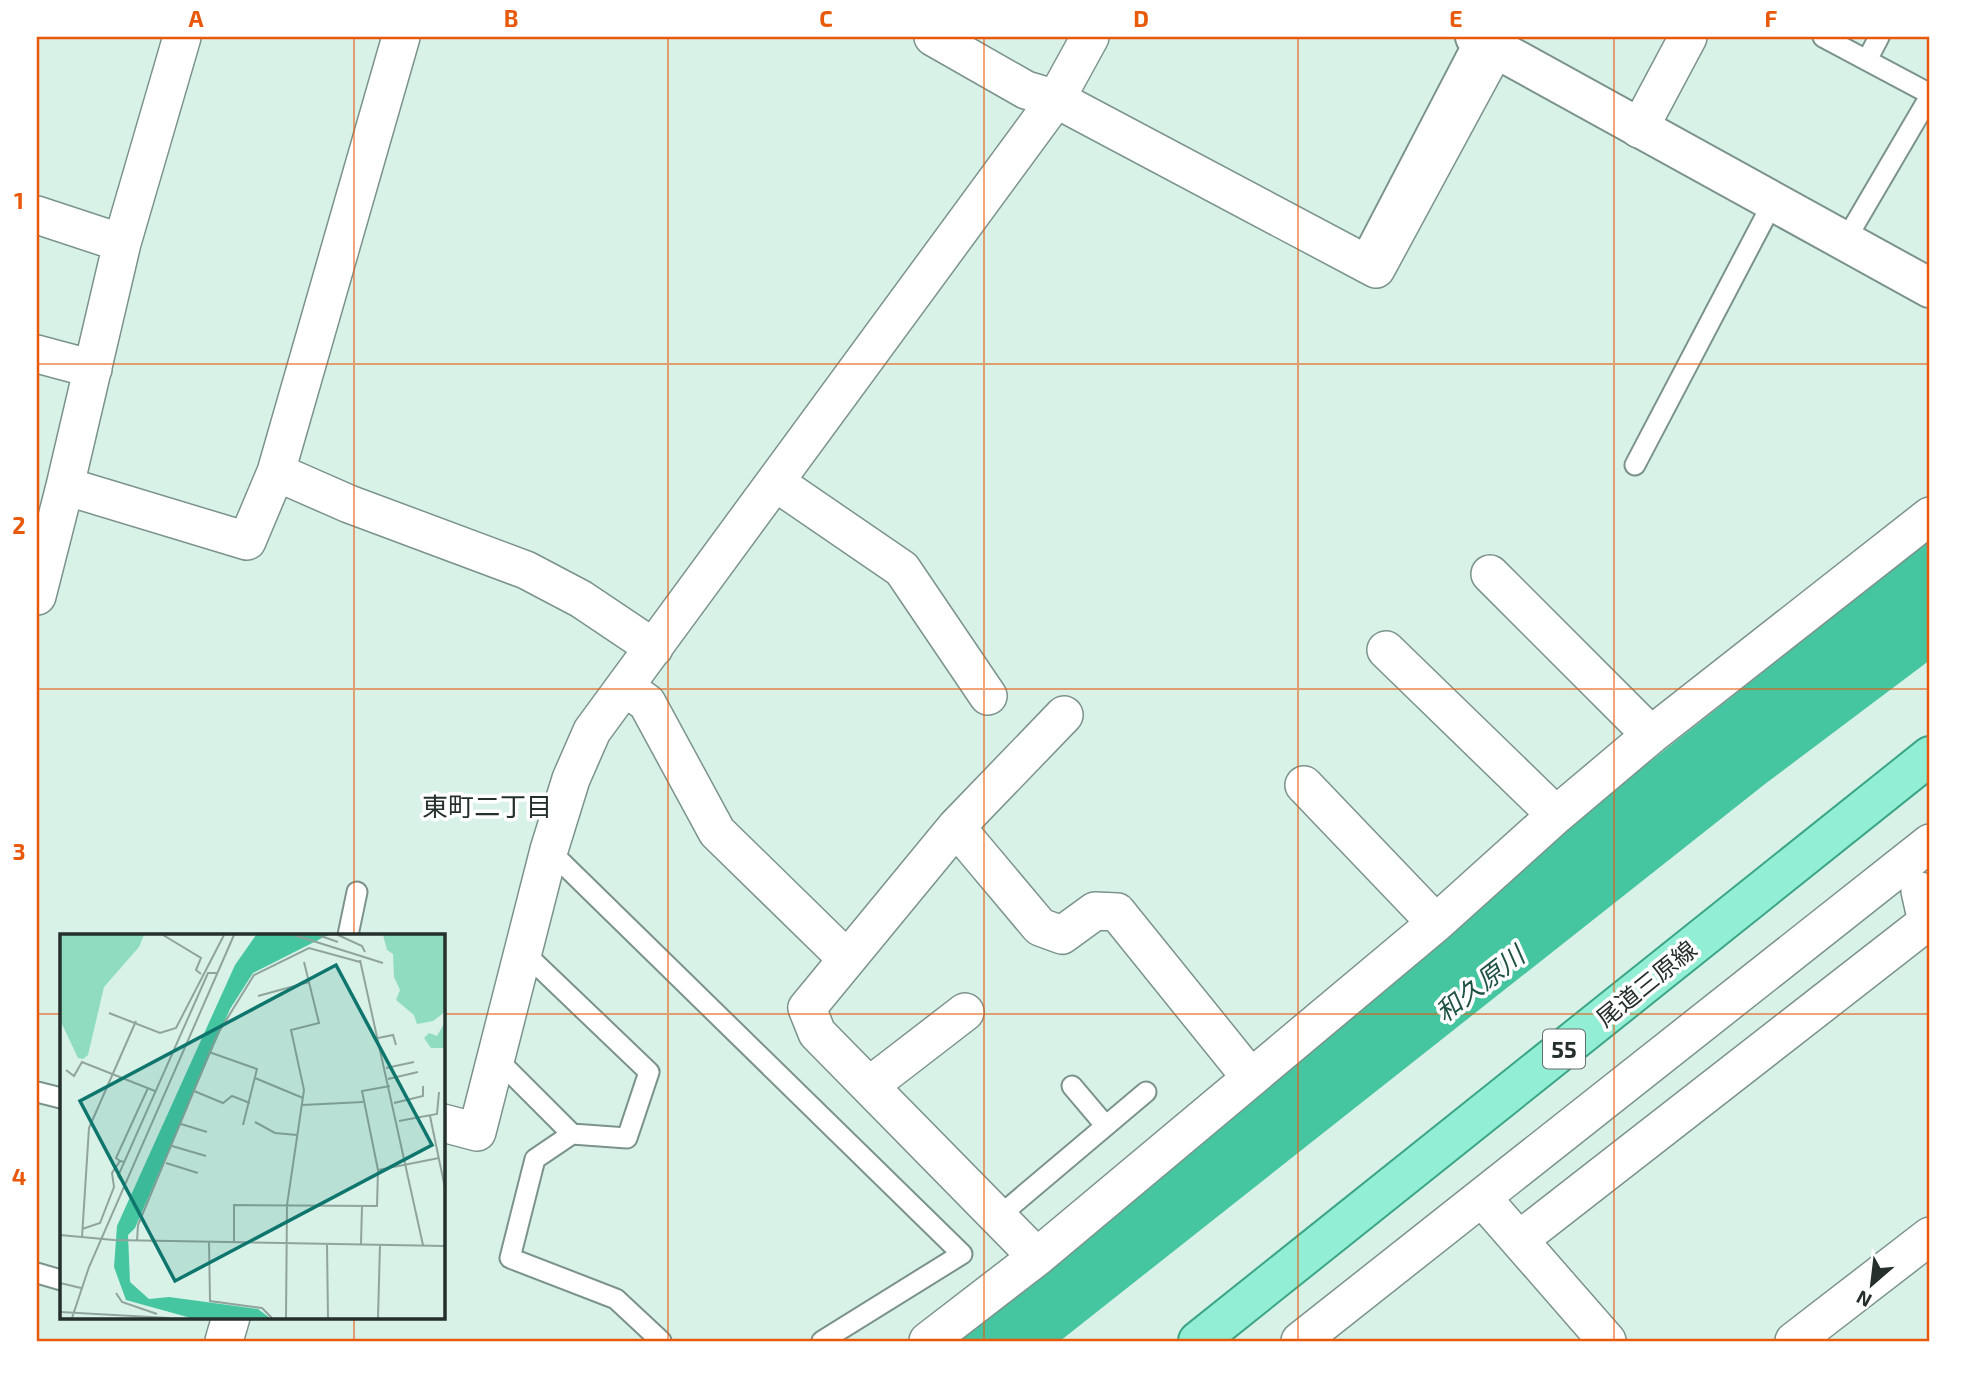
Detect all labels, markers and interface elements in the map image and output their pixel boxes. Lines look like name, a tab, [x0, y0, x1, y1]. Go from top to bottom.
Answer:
text: A	[188, 4, 204, 32]
text: B	[504, 4, 518, 32]
text: C	[819, 4, 833, 32]
text: D	[1133, 4, 1149, 32]
text: E	[1449, 4, 1463, 32]
text: F	[1765, 4, 1778, 32]
text: 1	[14, 186, 24, 214]
text: 2	[12, 511, 26, 539]
district label: 東町二丁目	[422, 790, 552, 821]
text: 3	[12, 837, 26, 865]
inset map	[60, 934, 444, 1318]
street label: 尾道三原線	[1590, 934, 1702, 1032]
water label: 和久原川	[1428, 937, 1532, 1027]
road number: 55	[1543, 1030, 1585, 1068]
text: 4	[12, 1162, 26, 1190]
north arrow	[1838, 1248, 1908, 1318]
text: N	[1852, 1286, 1875, 1313]

